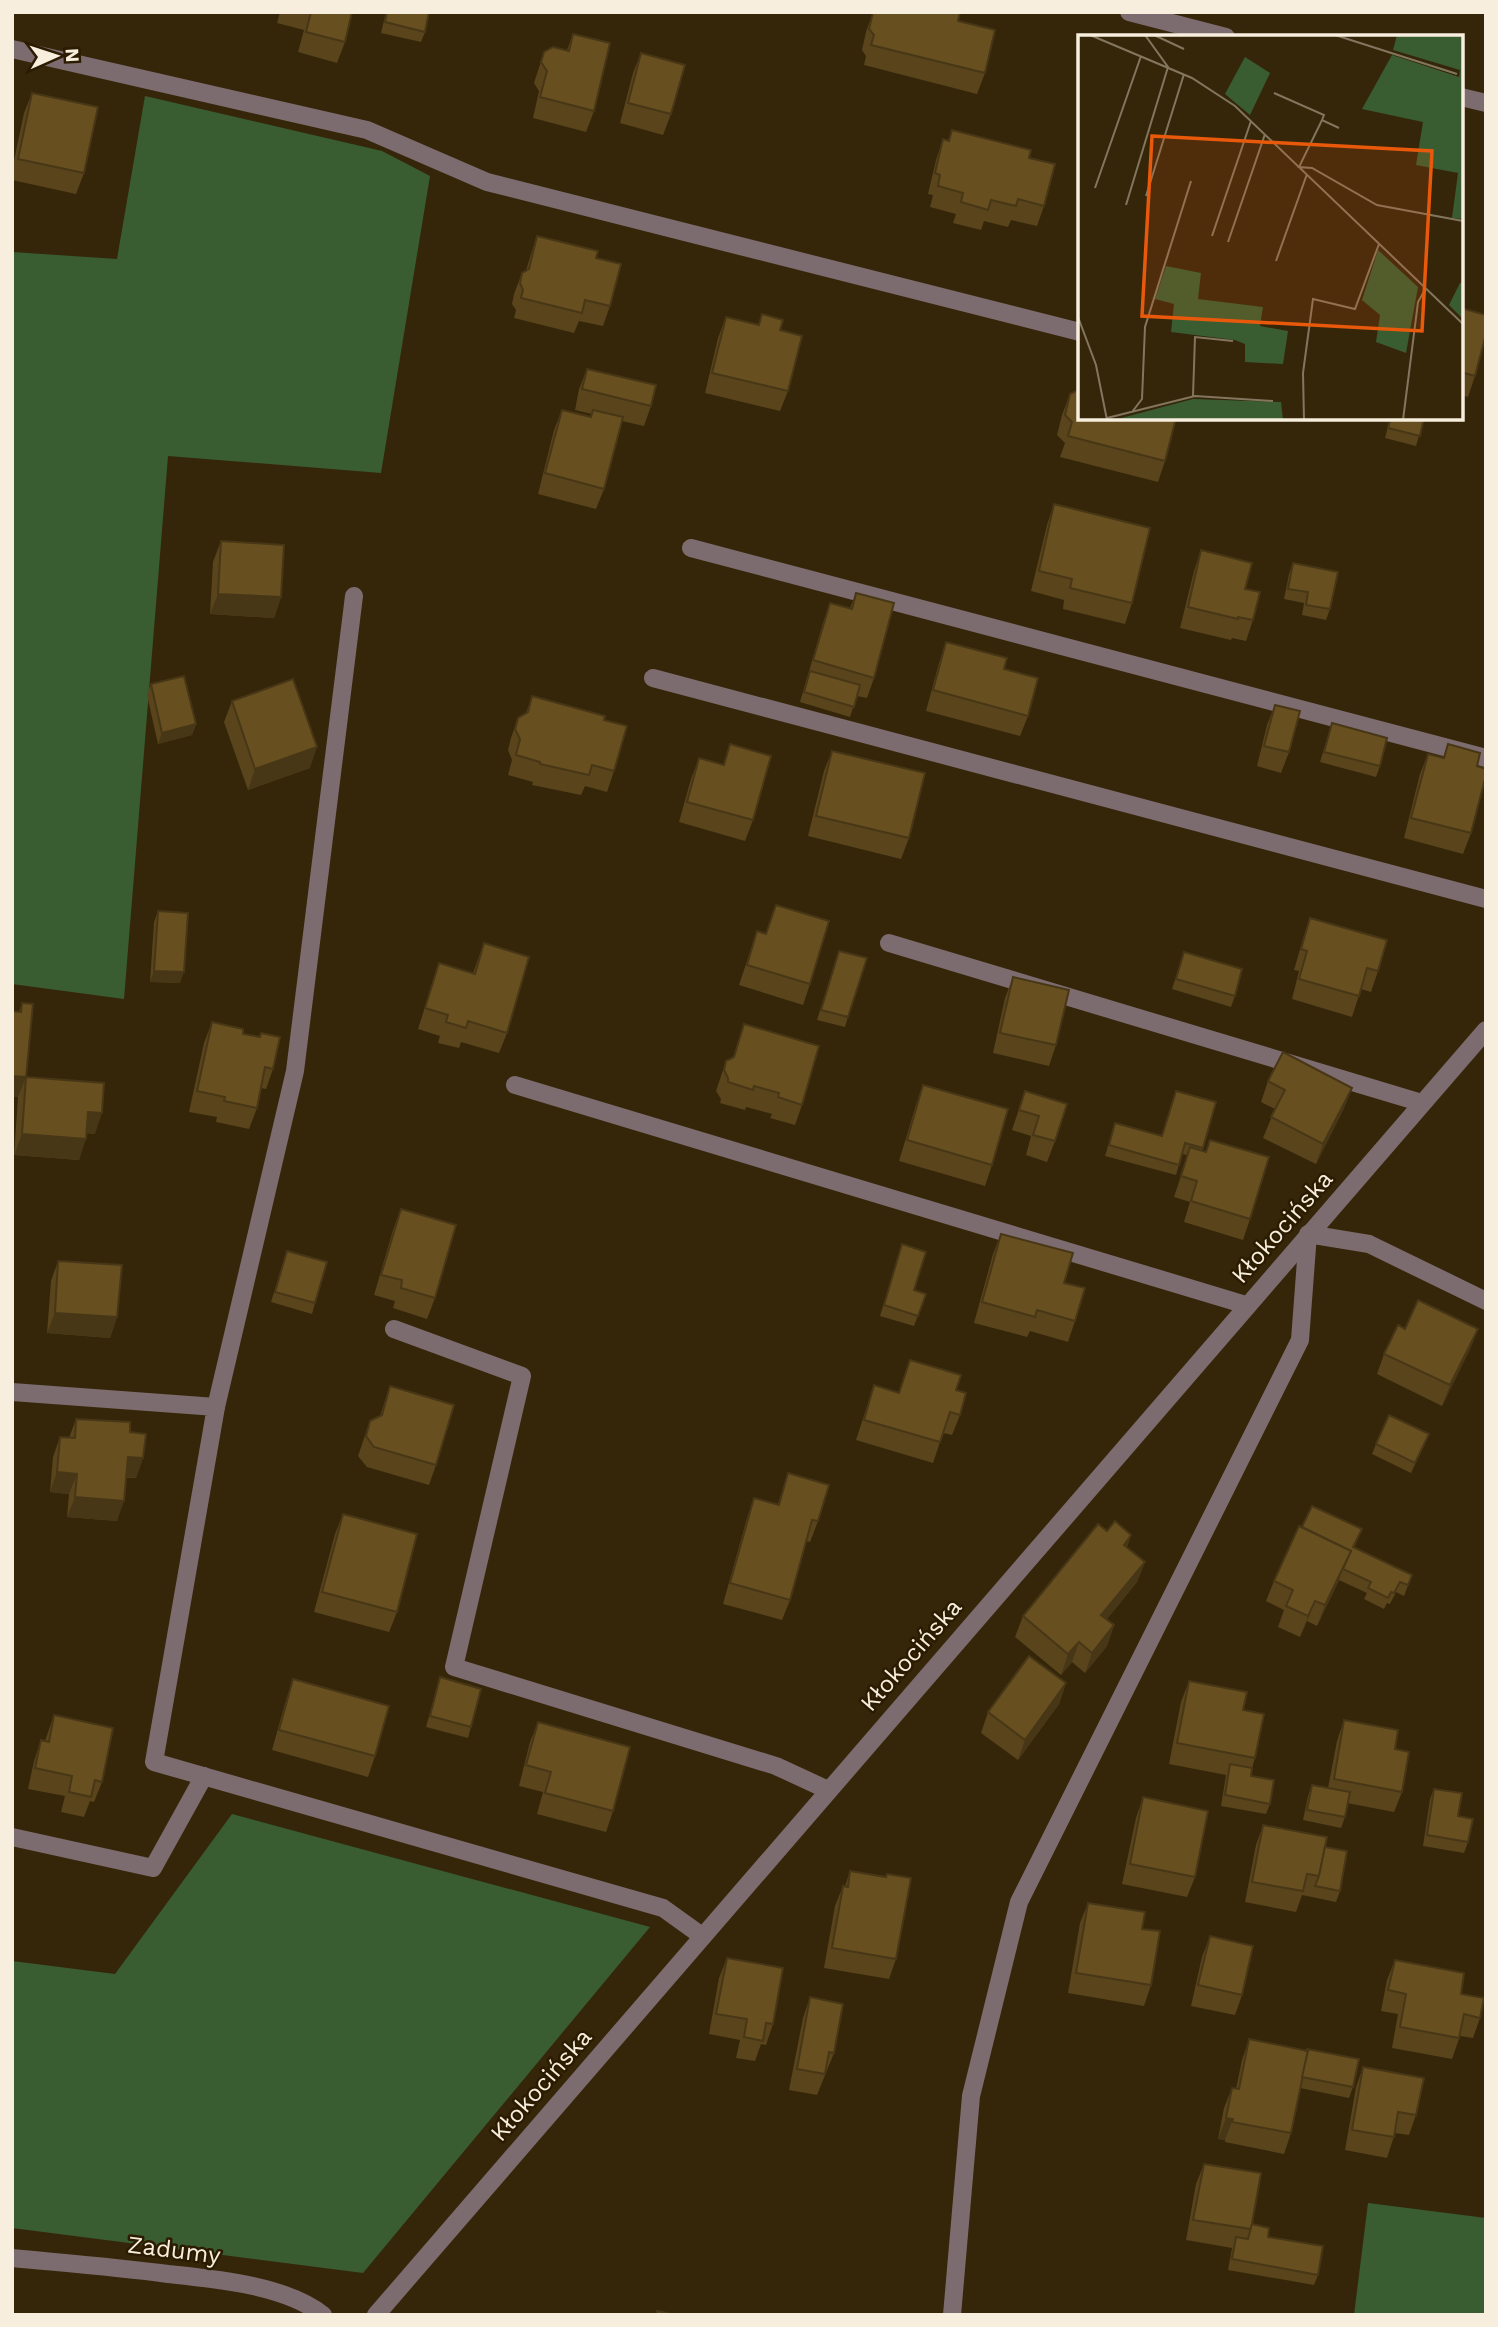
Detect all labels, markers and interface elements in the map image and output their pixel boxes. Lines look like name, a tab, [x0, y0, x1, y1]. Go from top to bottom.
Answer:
north arrow	[21, 21, 91, 91]
inset map	[1078, 35, 1463, 420]
text: N	[61, 47, 84, 63]
street label: Kłokocińska	[1226, 1165, 1338, 1289]
street label: Kłokocińska	[855, 1593, 967, 1717]
street label: Kłokocińska	[485, 2023, 597, 2147]
street label: Zadumy	[126, 2230, 223, 2270]

